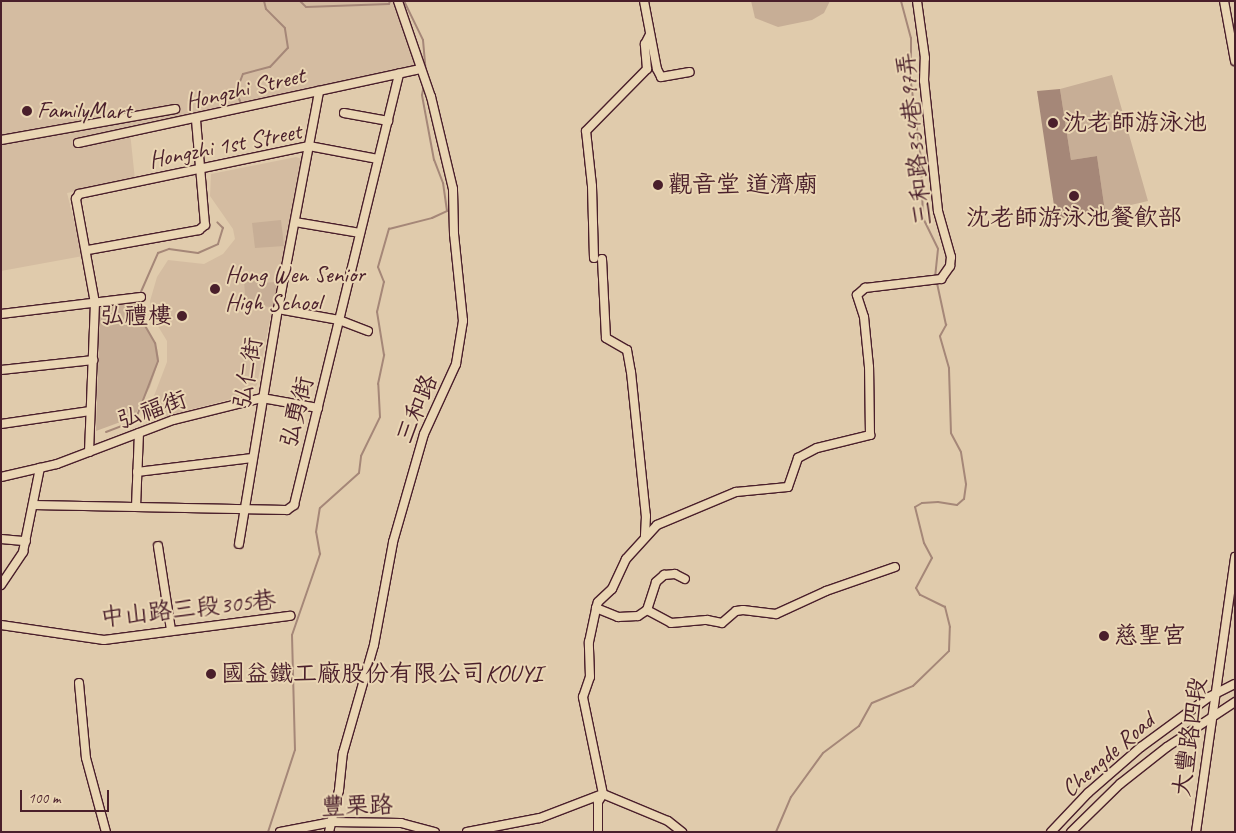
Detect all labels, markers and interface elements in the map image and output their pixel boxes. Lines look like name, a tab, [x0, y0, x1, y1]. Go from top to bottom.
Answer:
street label: 三和路354巷97弄	[892, 51, 938, 227]
street label: Hongzhi Street	[182, 61, 308, 117]
place label: FamilyMart	[37, 97, 132, 125]
marker: FamilyMart	[21, 105, 33, 117]
place label: 沈老師游泳池	[1063, 109, 1207, 137]
street label: Hongzhi 1st Street	[146, 117, 304, 175]
marker: 沈老師游泳池	[1047, 117, 1059, 129]
place label: 觀音堂 道濟廟	[668, 171, 818, 199]
marker: 觀音堂 道濟廟	[652, 179, 664, 191]
marker: 沈老師游泳池餐飲部	[1068, 190, 1080, 202]
place label: 沈老師游泳池餐飲部	[966, 204, 1182, 232]
place label: Hong Wen Senior High School	[225, 261, 365, 317]
marker: Hong Wen Senior High School	[209, 283, 221, 295]
place label: 弘禮樓	[100, 302, 172, 330]
marker: 弘禮樓	[176, 310, 188, 322]
street label: 弘仁街	[228, 335, 268, 411]
street label: 三和路	[390, 370, 444, 448]
street label: 弘勇街	[274, 374, 320, 450]
street label: 弘福街	[113, 385, 191, 435]
street label: 中山路三段305巷	[99, 585, 277, 633]
place label: 慈聖宮	[1114, 622, 1186, 650]
marker: 慈聖宮	[1098, 630, 1110, 642]
place label: 國益鐵工廠股份有限公司KOUYI	[221, 660, 542, 688]
marker: 國益鐵工廠股份有限公司KOUYI	[205, 668, 217, 680]
street label: 大豐路四段	[1167, 676, 1213, 798]
street label: Chengde Road	[1056, 707, 1160, 803]
scale bar	[22, 780, 111, 812]
text: 100 m	[28, 789, 60, 808]
street label: 豐栗路	[321, 791, 393, 821]

